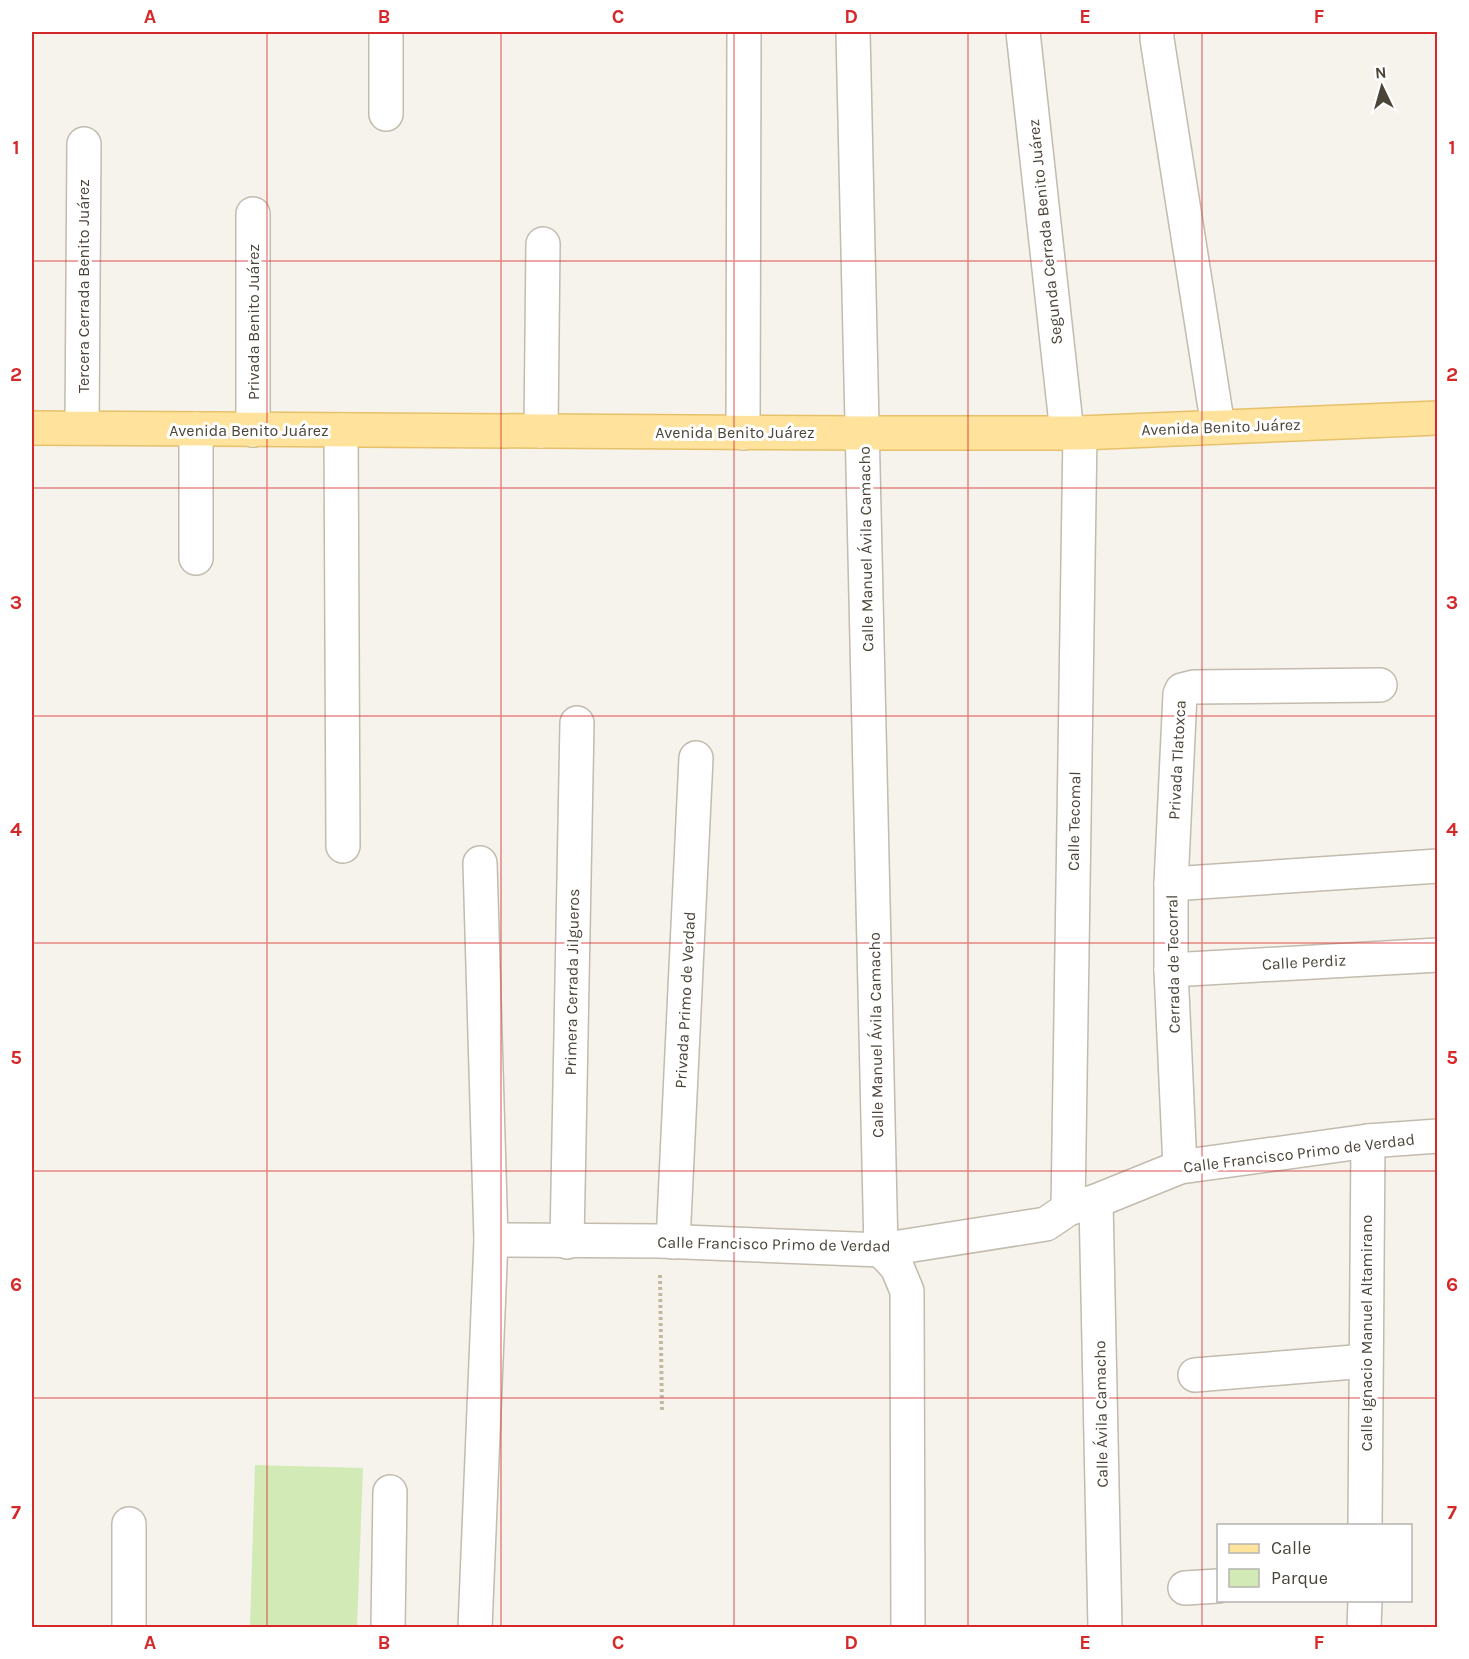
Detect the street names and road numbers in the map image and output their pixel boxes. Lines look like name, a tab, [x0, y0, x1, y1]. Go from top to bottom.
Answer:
street label: Segunda Cerrada Benito Juárez	[1024, 118, 1066, 346]
street label: Tercera Cerrada Benito Juárez	[74, 179, 93, 393]
street label: Privada Benito Juárez	[244, 244, 263, 400]
street label: Avenida Benito Juárez	[1141, 415, 1301, 439]
street label: Avenida Benito Juárez	[169, 421, 329, 440]
street label: Avenida Benito Juárez	[655, 423, 815, 442]
street label: Calle Manuel Ávila Camacho	[855, 446, 877, 652]
street label: Privada Tlatoxca	[1164, 700, 1190, 820]
street label: Calle Tecomal	[1064, 771, 1084, 871]
street label: Primera Cerrada Jilgueros	[561, 888, 583, 1076]
street label: Cerrada de Tecorral	[1162, 894, 1184, 1034]
street label: Privada Primo de Verdad	[671, 911, 699, 1089]
street label: Calle Manuel Ávila Camacho	[865, 932, 887, 1138]
street label: Calle Perdiz	[1261, 950, 1347, 974]
street label: Calle Francisco Primo de Verdad	[1182, 1129, 1416, 1177]
street label: Calle Ignacio Manuel Altamirano	[1357, 1215, 1376, 1451]
street label: Calle Francisco Primo de Verdad	[657, 1232, 891, 1256]
street label: Calle Ávila Camacho	[1090, 1340, 1112, 1488]

